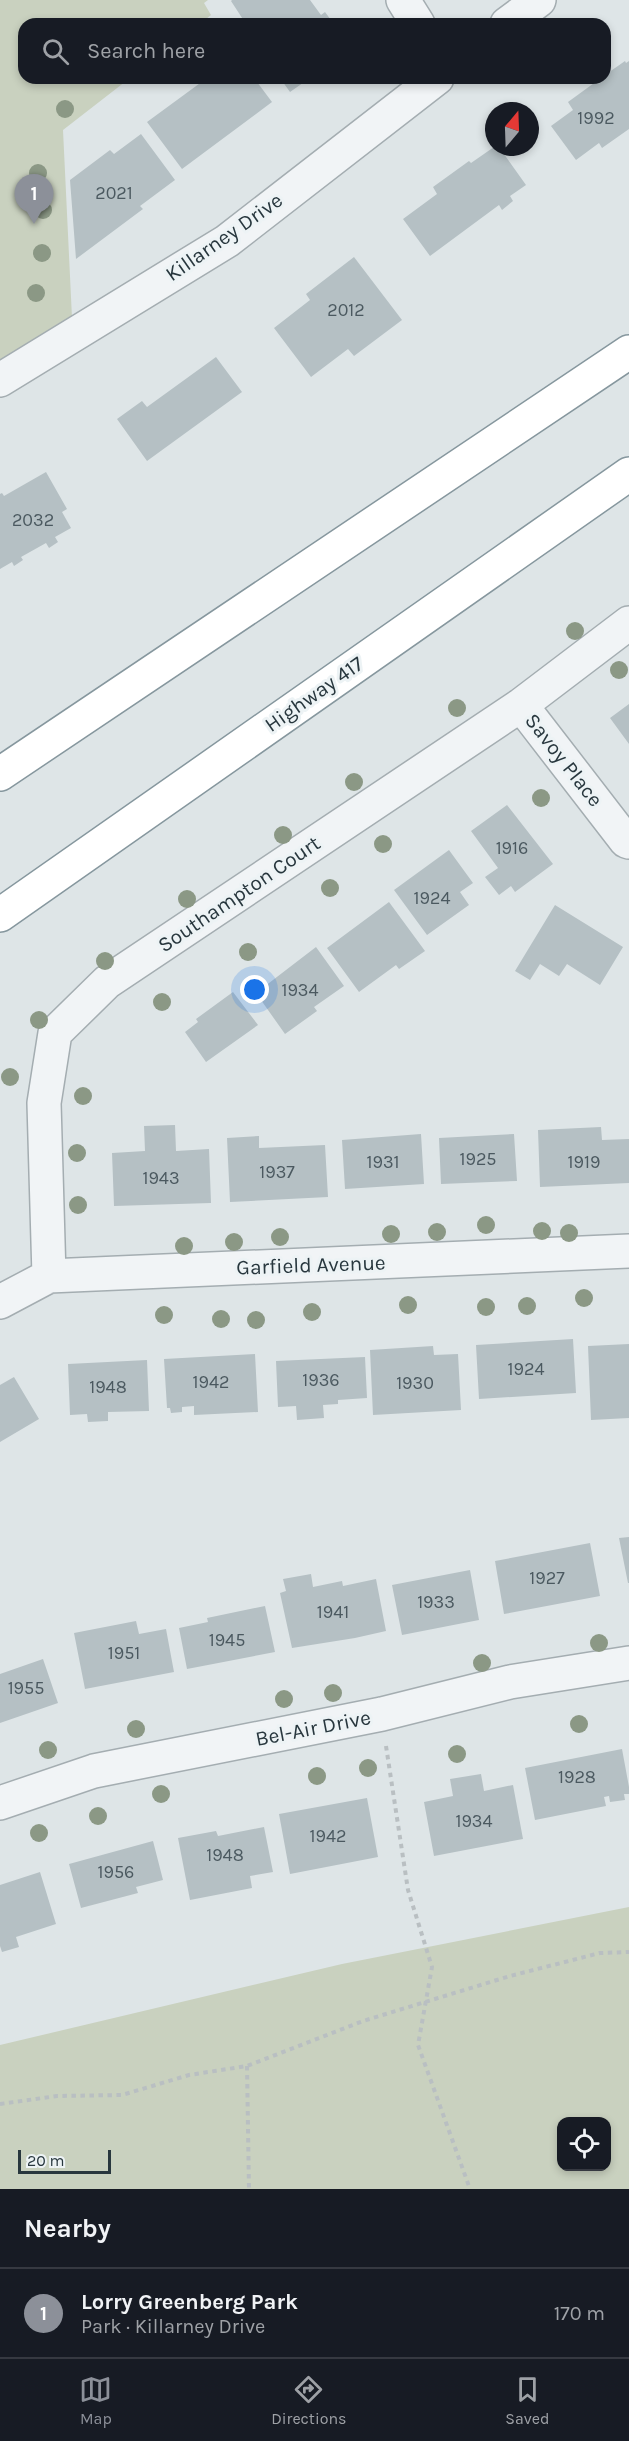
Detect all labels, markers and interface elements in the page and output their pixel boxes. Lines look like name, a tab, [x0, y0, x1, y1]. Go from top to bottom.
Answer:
search box	[18, 18, 611, 84]
icon: search	[39, 35, 72, 68]
text: Search here	[87, 38, 205, 64]
north arrow	[485, 102, 539, 156]
house number: 1992	[577, 107, 615, 129]
pin: 1	[15, 174, 54, 224]
house number: 2021	[95, 182, 133, 204]
street label: Killarney Drive	[161, 188, 287, 286]
house number: 2012	[327, 299, 365, 321]
house number: 2032	[12, 509, 54, 531]
street label: Highway 417	[260, 651, 368, 737]
street label: Savoy Place	[520, 709, 608, 811]
street label: Southampton Court	[153, 831, 325, 957]
house number: 1916	[496, 837, 528, 859]
house number: 1924	[414, 887, 450, 909]
your location	[240, 975, 269, 1004]
house number: 1934	[281, 979, 319, 1001]
house number: 1925	[460, 1148, 496, 1170]
house number: 1931	[367, 1151, 399, 1173]
house number: 1919	[568, 1151, 600, 1173]
house number: 1937	[259, 1161, 295, 1183]
house number: 1943	[142, 1167, 180, 1189]
street label: Garfield Avenue	[236, 1250, 386, 1280]
house number: 1924	[508, 1358, 544, 1380]
house number: 1936	[302, 1369, 340, 1391]
house number: 1942	[193, 1371, 229, 1393]
house number: 1930	[396, 1372, 434, 1394]
house number: 1948	[89, 1376, 127, 1398]
house number: 1927	[529, 1567, 565, 1589]
house number: 1933	[417, 1591, 455, 1613]
house number: 1941	[317, 1601, 349, 1623]
house number: 1945	[209, 1629, 245, 1651]
house number: 1951	[108, 1642, 140, 1664]
house number: 1955	[8, 1677, 44, 1699]
street label: Bel-Air Drive	[253, 1705, 373, 1751]
house number: 1928	[558, 1766, 596, 1788]
house number: 1934	[455, 1810, 493, 1832]
house number: 1942	[310, 1825, 346, 1847]
house number: 1948	[206, 1844, 244, 1866]
house number: 1956	[98, 1861, 134, 1883]
map controls	[557, 2117, 611, 2171]
button: locate	[557, 2117, 611, 2171]
scale bar	[18, 2147, 111, 2174]
text: 20 m	[27, 2151, 65, 2170]
text: Nearby	[24, 2213, 111, 2244]
text: Lorry Greenberg Park	[81, 2289, 298, 2315]
text: 1	[40, 2302, 47, 2325]
text: 170 m	[554, 2302, 605, 2325]
text: Park · Killarney Drive	[81, 2315, 265, 2338]
tab: Map	[79, 2373, 112, 2428]
tab: Directions	[271, 2373, 346, 2428]
tab: Saved	[505, 2373, 550, 2428]

